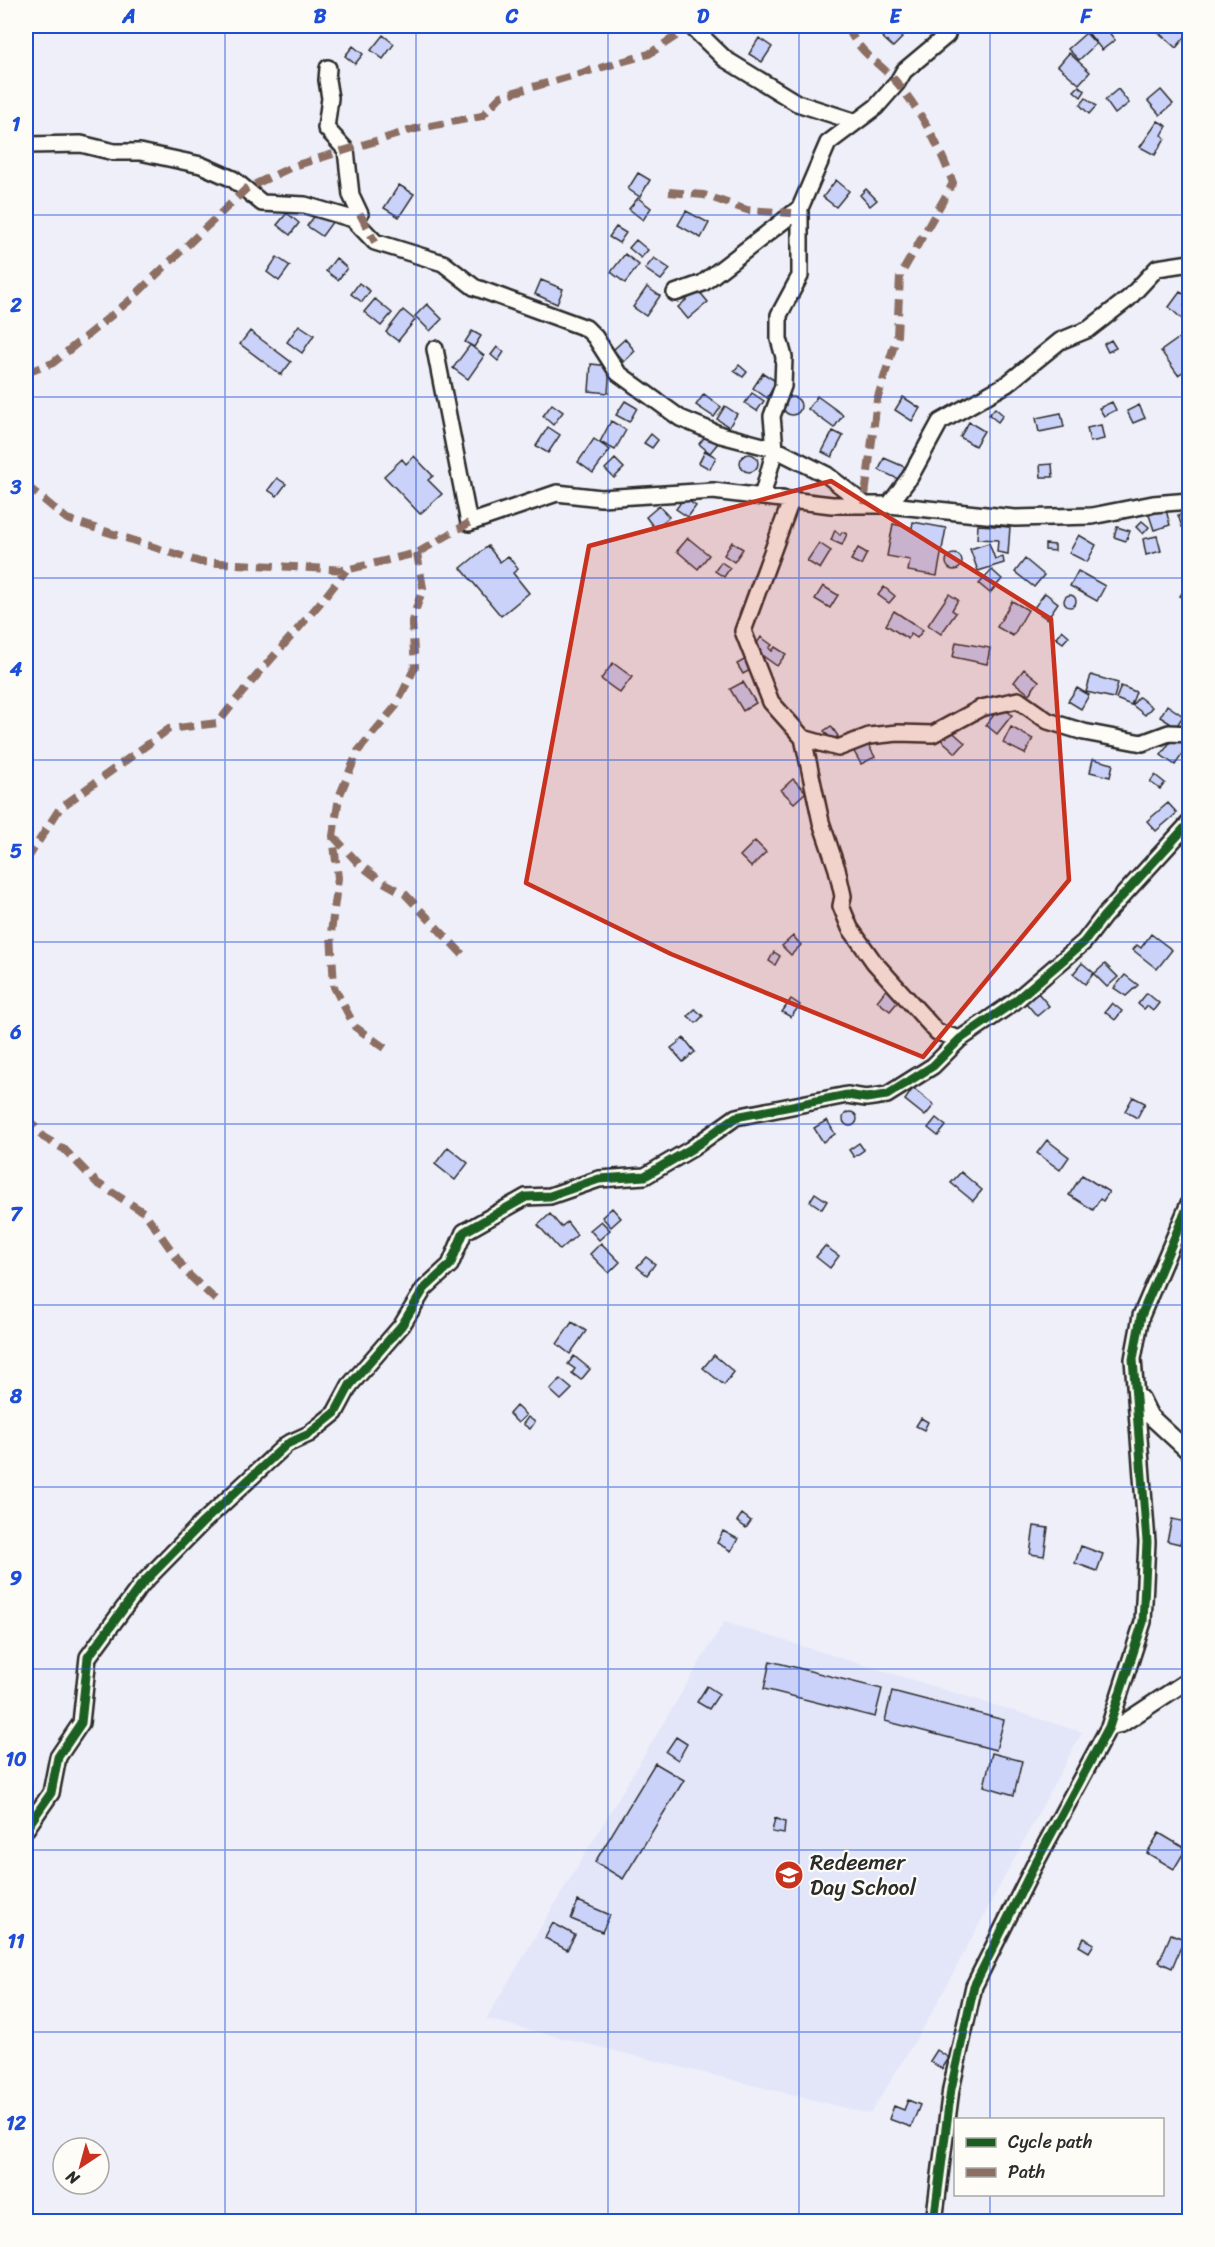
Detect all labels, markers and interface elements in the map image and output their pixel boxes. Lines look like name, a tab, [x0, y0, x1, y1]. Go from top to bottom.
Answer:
text: A	[121, 0, 136, 34]
text: B	[314, 0, 327, 34]
text: C	[505, 0, 519, 34]
text: D	[697, 0, 710, 34]
text: E	[889, 0, 902, 34]
text: F	[1080, 0, 1093, 34]
text: 1	[12, 107, 21, 142]
text: 2	[9, 288, 22, 323]
text: 3	[10, 470, 22, 505]
text: 4	[9, 652, 23, 687]
text: 5	[10, 834, 22, 869]
text: 6	[9, 1015, 22, 1050]
text: 7	[10, 1197, 23, 1232]
text: 8	[9, 1379, 23, 1414]
text: 9	[10, 1561, 22, 1596]
text: 10	[5, 1742, 27, 1777]
place label: Redeemer Day School	[810, 1843, 917, 1907]
school or university icon: Redeemer Day School	[773, 1859, 805, 1891]
text: 11	[7, 1924, 25, 1959]
text: 12	[6, 2106, 27, 2141]
legend	[954, 2118, 1164, 2196]
text: Cycle path	[1008, 2126, 1092, 2158]
north arrow	[51, 2136, 111, 2196]
text: Path	[1008, 2156, 1045, 2188]
text: N	[59, 2162, 86, 2193]

